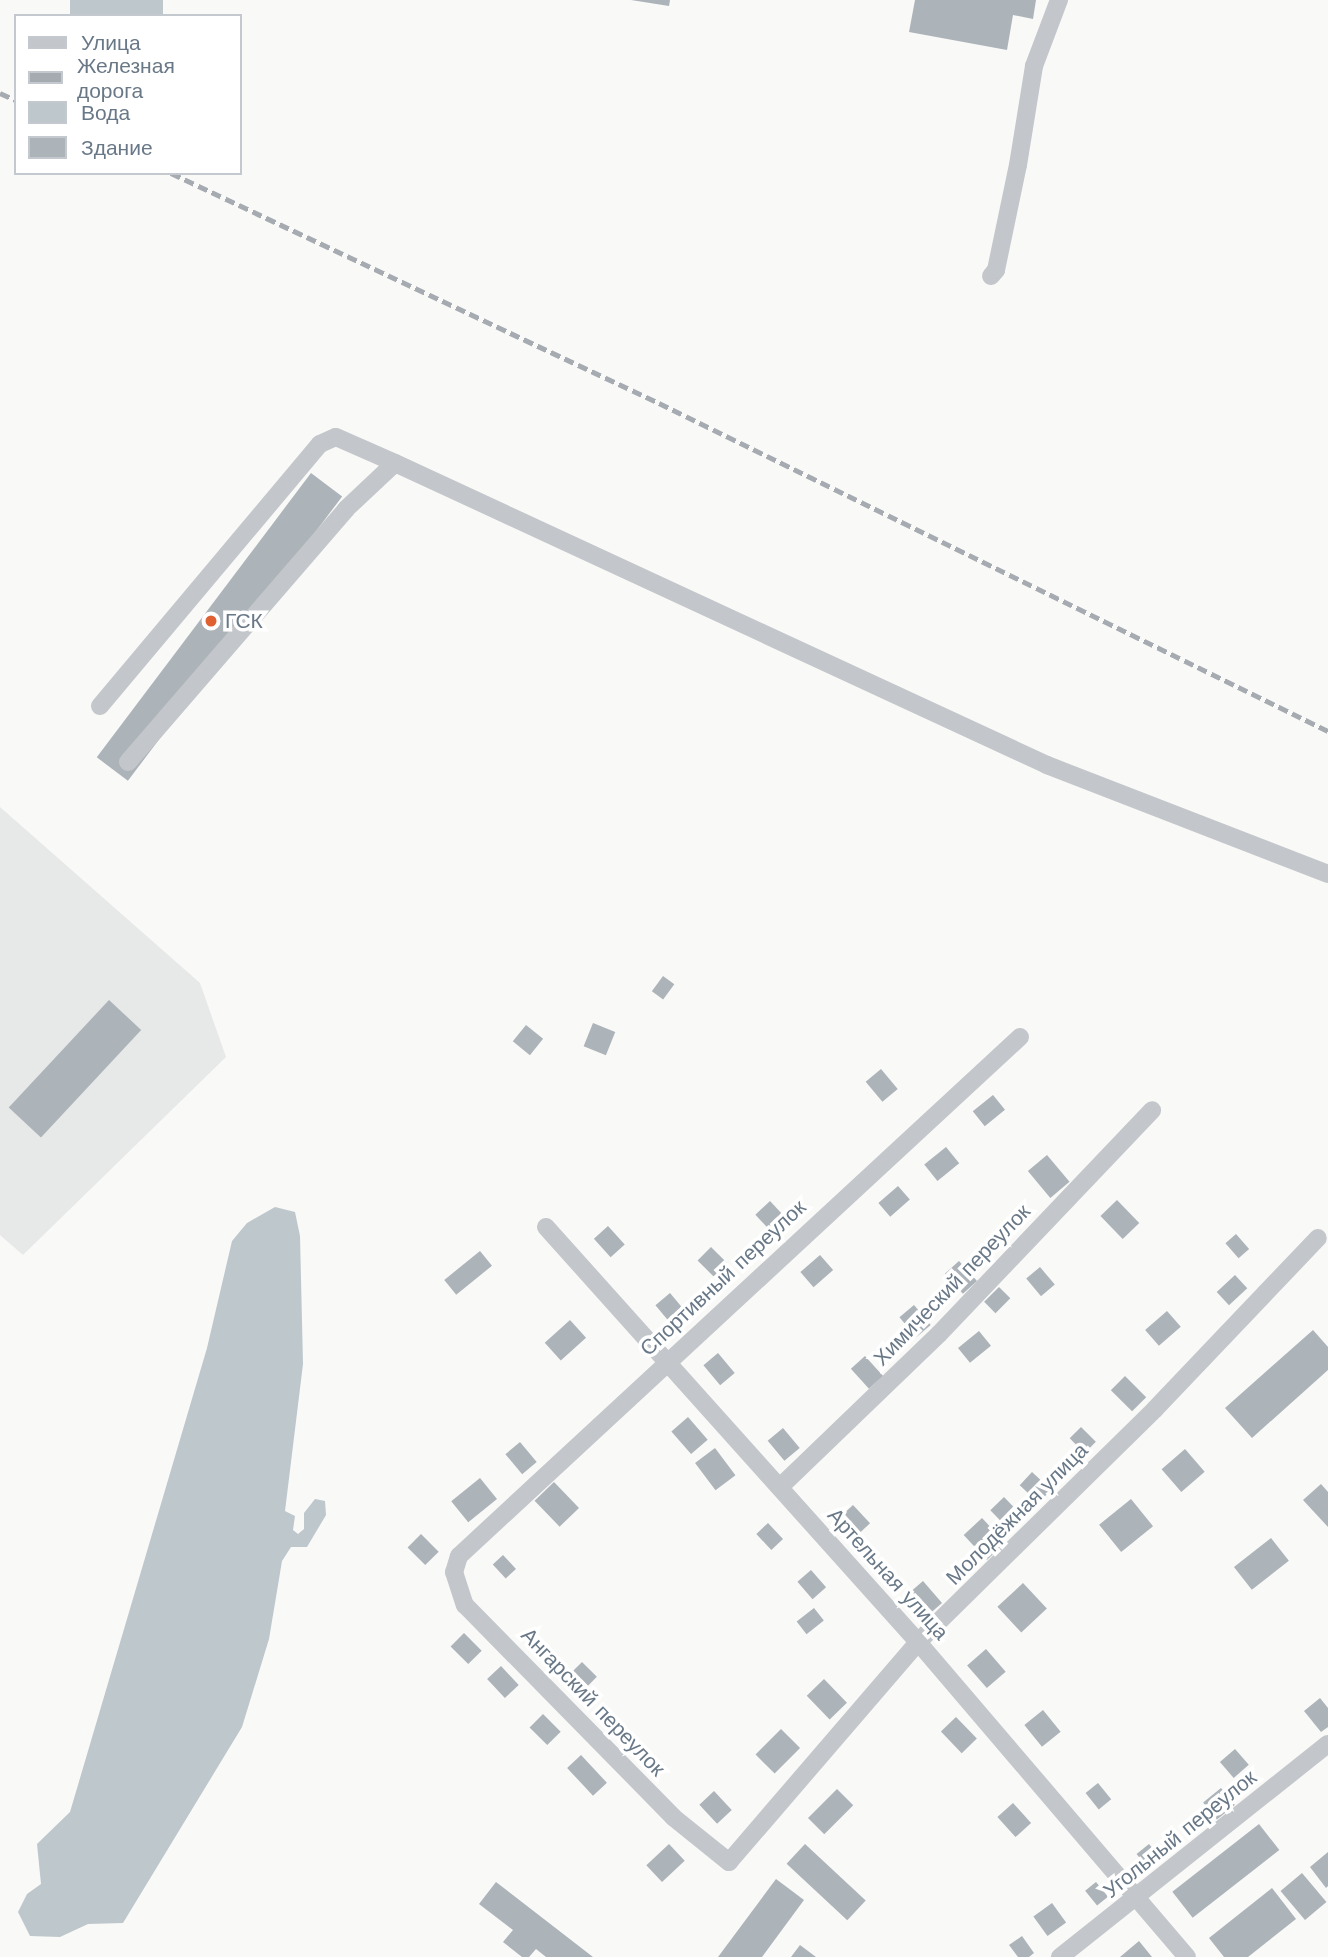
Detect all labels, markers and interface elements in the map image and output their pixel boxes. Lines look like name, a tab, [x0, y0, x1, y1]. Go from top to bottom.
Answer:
legend	[14, 14, 242, 175]
text: Улица	[81, 30, 141, 55]
text: Железная дорога	[77, 53, 175, 103]
text: Вода	[81, 100, 130, 125]
text: Здание	[81, 135, 153, 160]
place label: ГСК	[225, 608, 263, 634]
marker: ГСК	[203, 613, 219, 629]
street label: Спортивный переулок	[635, 1195, 811, 1361]
street label: Химический переулок	[868, 1199, 1036, 1371]
street label: Молодёжная улица	[941, 1438, 1093, 1590]
street label: Артельная улица	[822, 1503, 954, 1645]
street label: Ангарский переулок	[516, 1623, 670, 1781]
street label: Угольный переулок	[1099, 1765, 1261, 1903]

